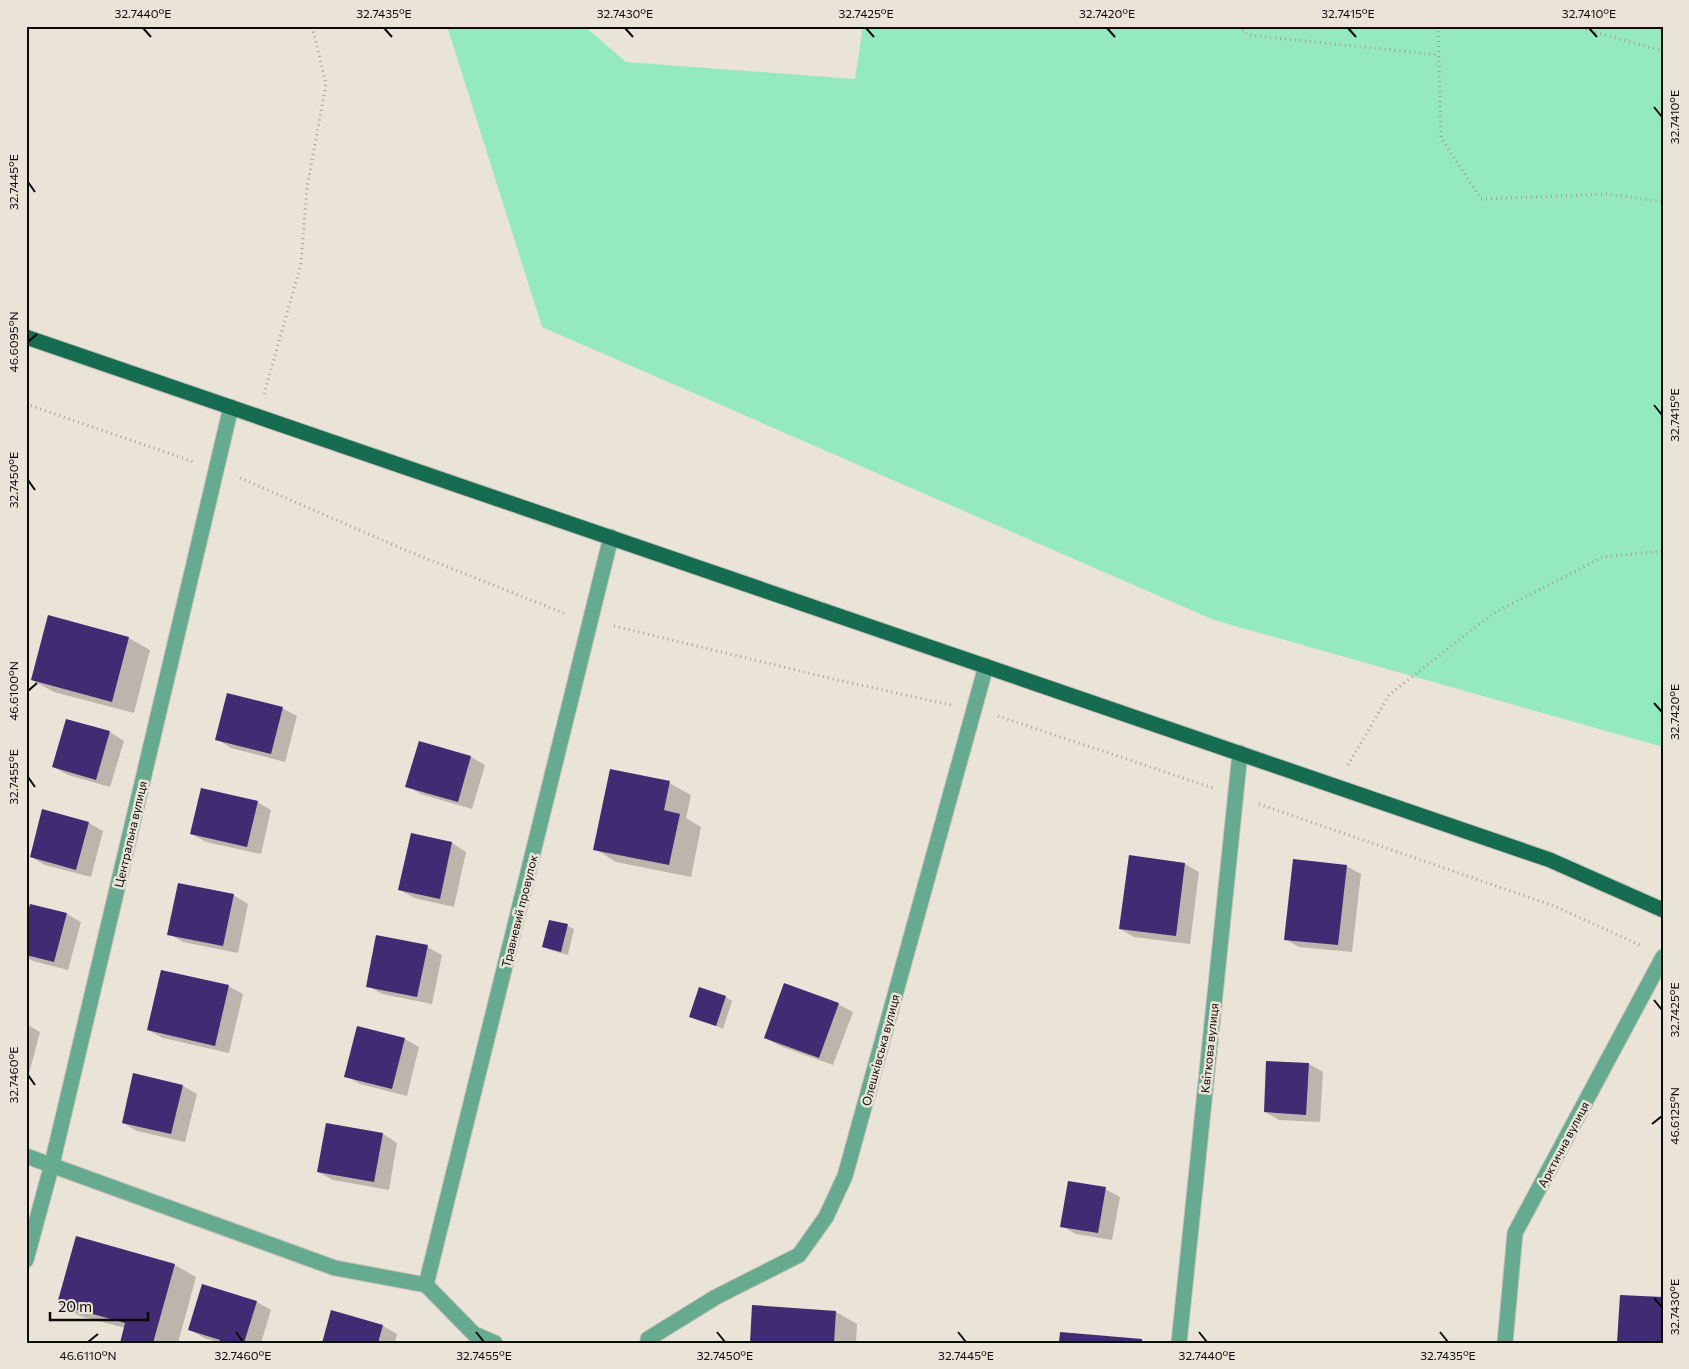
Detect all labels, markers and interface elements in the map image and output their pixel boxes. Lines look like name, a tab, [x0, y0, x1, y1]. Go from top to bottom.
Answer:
text: 32.7440°E	[115, 6, 171, 20]
text: 32.7435°E	[356, 6, 412, 20]
text: 32.7430°E	[597, 6, 653, 20]
text: 32.7425°E	[838, 6, 894, 20]
text: 32.7420°E	[1079, 6, 1135, 20]
text: 32.7415°E	[1321, 6, 1375, 20]
text: 32.7410°E	[1562, 6, 1616, 20]
text: 32.7410°E	[1667, 90, 1681, 144]
text: 32.7445°E	[6, 154, 20, 210]
text: 46.6095°N	[6, 312, 20, 372]
text: 32.7415°E	[1667, 388, 1681, 442]
text: 32.7450°E	[6, 452, 20, 508]
text: 46.6100°N	[6, 661, 20, 721]
text: 32.7420°E	[1667, 684, 1681, 740]
text: 32.7455°E	[6, 749, 20, 805]
street label: Центральна вулиця	[111, 779, 149, 889]
street label: Травневий провулок	[498, 853, 540, 969]
text: 32.7425°E	[1667, 982, 1681, 1038]
street label: Олешківська вулиця	[858, 993, 902, 1107]
street label: Квіткова вулиця	[1197, 1002, 1221, 1094]
text: 32.7460°E	[6, 1047, 20, 1103]
text: 46.6125°N	[1667, 1087, 1681, 1145]
street label: Арктична вулиця	[1534, 1099, 1592, 1189]
text: 32.7430°E	[1667, 1279, 1681, 1335]
scale bar	[50, 1289, 148, 1321]
text: 20 m	[58, 1297, 92, 1315]
text: 46.6110°N	[60, 1348, 116, 1362]
text: 32.7460°E	[215, 1348, 271, 1362]
text: 32.7455°E	[456, 1348, 512, 1362]
text: 32.7450°E	[697, 1348, 753, 1362]
text: 32.7445°E	[938, 1348, 994, 1362]
text: 32.7440°E	[1179, 1348, 1235, 1362]
text: 32.7435°E	[1420, 1348, 1476, 1362]

